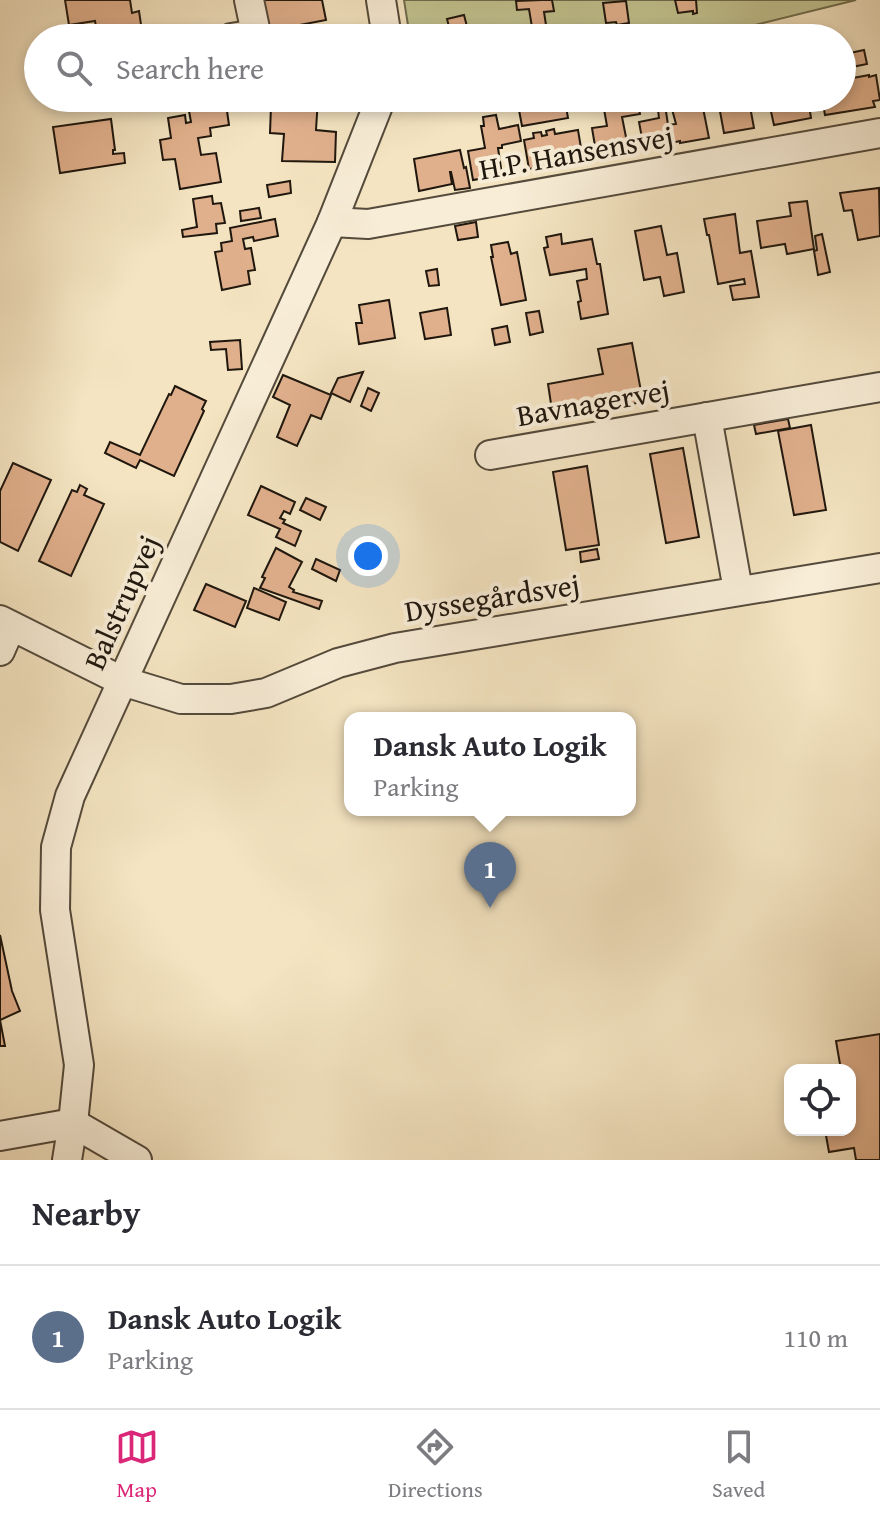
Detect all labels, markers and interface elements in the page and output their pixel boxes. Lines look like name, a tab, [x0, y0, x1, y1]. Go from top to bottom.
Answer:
search box	[24, 24, 856, 112]
icon: search	[52, 46, 96, 90]
text: Search here	[116, 46, 264, 90]
street label: H.P. Hansensvej	[476, 113, 676, 191]
street label: Bavnagervej	[513, 367, 673, 437]
street label: Balstrupvej	[72, 528, 170, 676]
your location	[348, 536, 388, 576]
street label: Dyssegårdsvej	[401, 561, 583, 633]
popup	[344, 712, 636, 816]
text: Dansk Auto Logik	[373, 723, 607, 767]
text: Parking	[373, 767, 458, 806]
pin: 1	[464, 842, 516, 908]
map controls	[784, 1064, 856, 1136]
button: locate	[784, 1064, 856, 1136]
text: Nearby	[32, 1188, 141, 1237]
text: Dansk Auto Logik	[108, 1296, 341, 1340]
text: 1	[51, 1318, 65, 1357]
text: 110 m	[783, 1318, 848, 1357]
text: Parking	[108, 1340, 193, 1379]
tab: Map	[115, 1425, 159, 1505]
tab: Directions	[388, 1425, 483, 1505]
tab: Saved	[712, 1425, 765, 1505]

